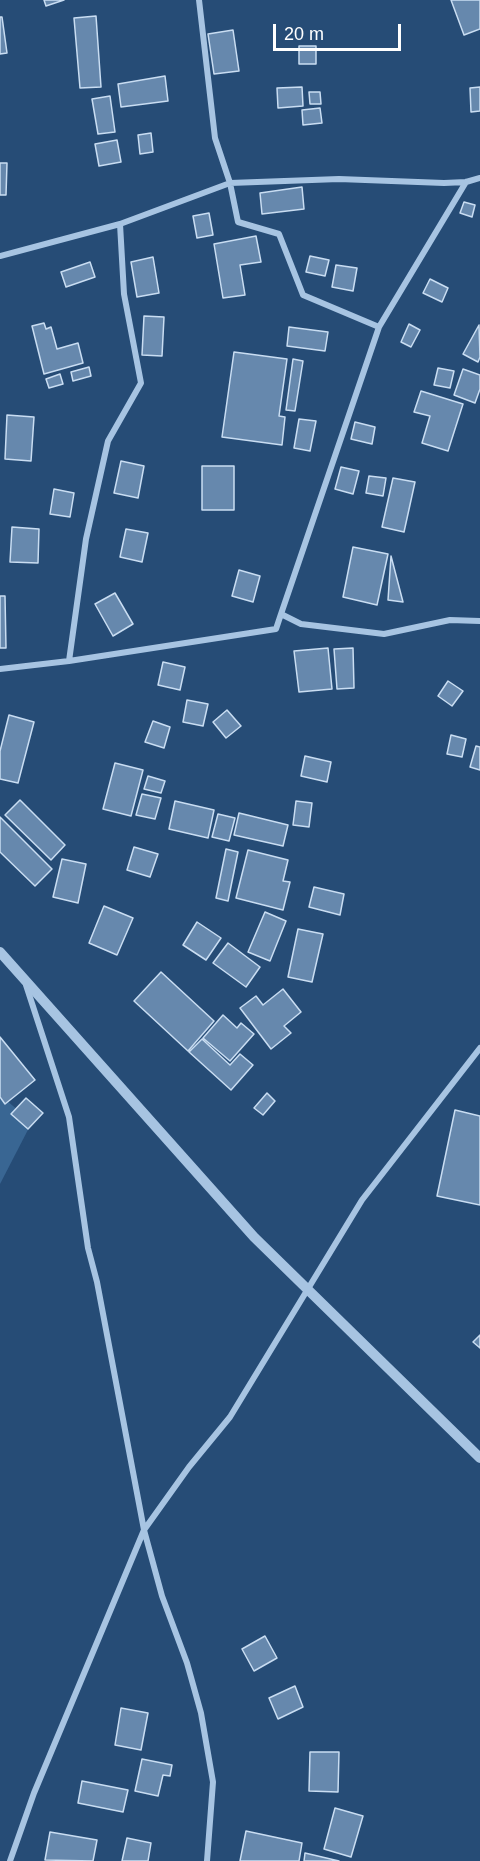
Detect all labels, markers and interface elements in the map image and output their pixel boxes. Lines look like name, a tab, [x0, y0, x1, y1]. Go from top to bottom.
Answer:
scale bar	[276, 12, 404, 50]
text: 20 m	[284, 24, 324, 44]

